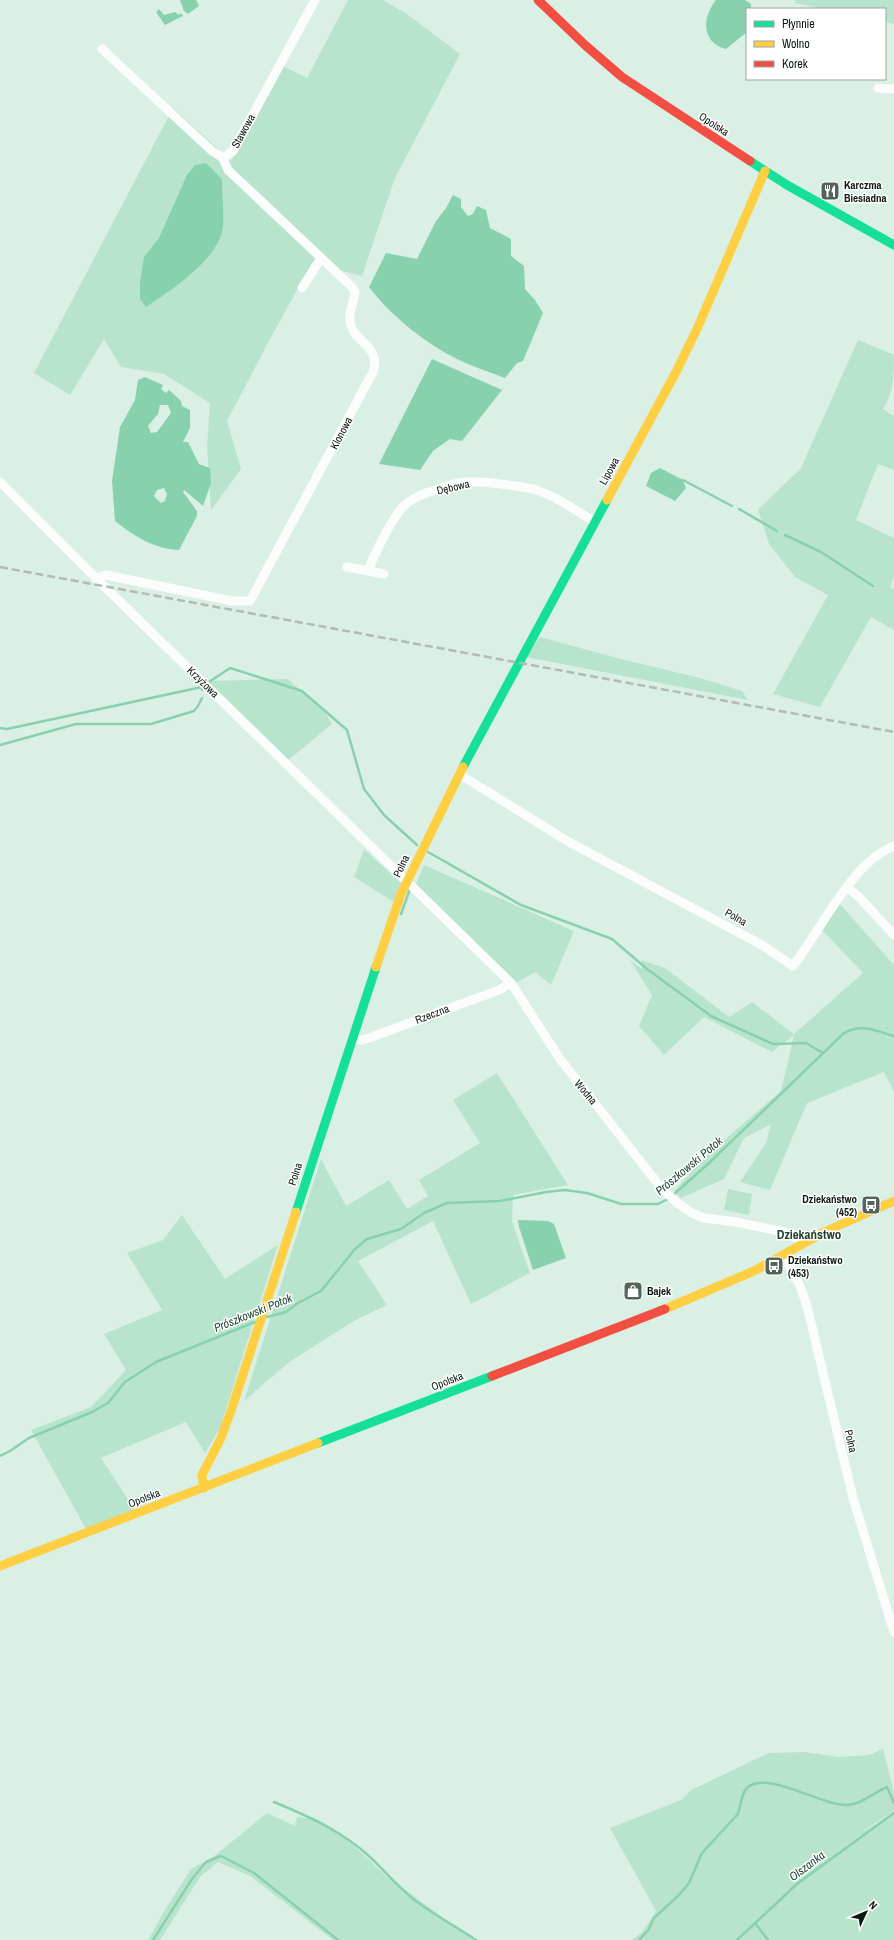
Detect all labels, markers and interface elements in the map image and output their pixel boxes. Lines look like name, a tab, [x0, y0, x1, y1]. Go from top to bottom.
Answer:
legend	[746, 8, 886, 80]
text: Płynnie	[782, 16, 815, 32]
text: Wolno	[782, 36, 810, 52]
text: Korek	[782, 56, 808, 72]
street label: Opolska	[696, 109, 732, 139]
street label: Stawowa	[228, 112, 258, 150]
place label: Karczma Biesiadna	[844, 178, 887, 205]
restaurant icon: Karczma Biesiadna	[819, 180, 841, 202]
street label: Klonowa	[327, 414, 355, 452]
street label: Lipowa	[596, 455, 622, 487]
street label: Dębowa	[435, 476, 471, 498]
street label: Krzyżowa	[184, 663, 222, 701]
street label: Polna	[390, 853, 412, 879]
street label: Polna	[723, 905, 749, 929]
street label: Rzeczna	[413, 1001, 451, 1027]
street label: Wodna	[571, 1077, 601, 1107]
water label: Prószkowski Potok	[652, 1132, 727, 1199]
street label: Polna	[285, 1161, 305, 1187]
place label: Dziekaństwo (452)	[802, 1192, 857, 1219]
bus stop icon: Dziekaństwo (452)	[860, 1194, 882, 1216]
district label: Dziekaństwo	[777, 1226, 841, 1243]
place label: Dziekaństwo (453)	[788, 1253, 843, 1280]
bus stop icon: Dziekaństwo (453)	[763, 1255, 785, 1277]
shop icon: Bajek	[622, 1280, 644, 1302]
place label: Bajek	[647, 1284, 672, 1298]
water label: Prószkowski Potok	[211, 1290, 296, 1336]
street label: Opolska	[429, 1369, 465, 1393]
street label: Polna	[842, 1428, 860, 1454]
street label: Opolska	[126, 1486, 162, 1510]
water label: Olszanka	[786, 1847, 829, 1885]
north arrow	[846, 1892, 886, 1932]
text: N	[866, 1898, 880, 1912]

